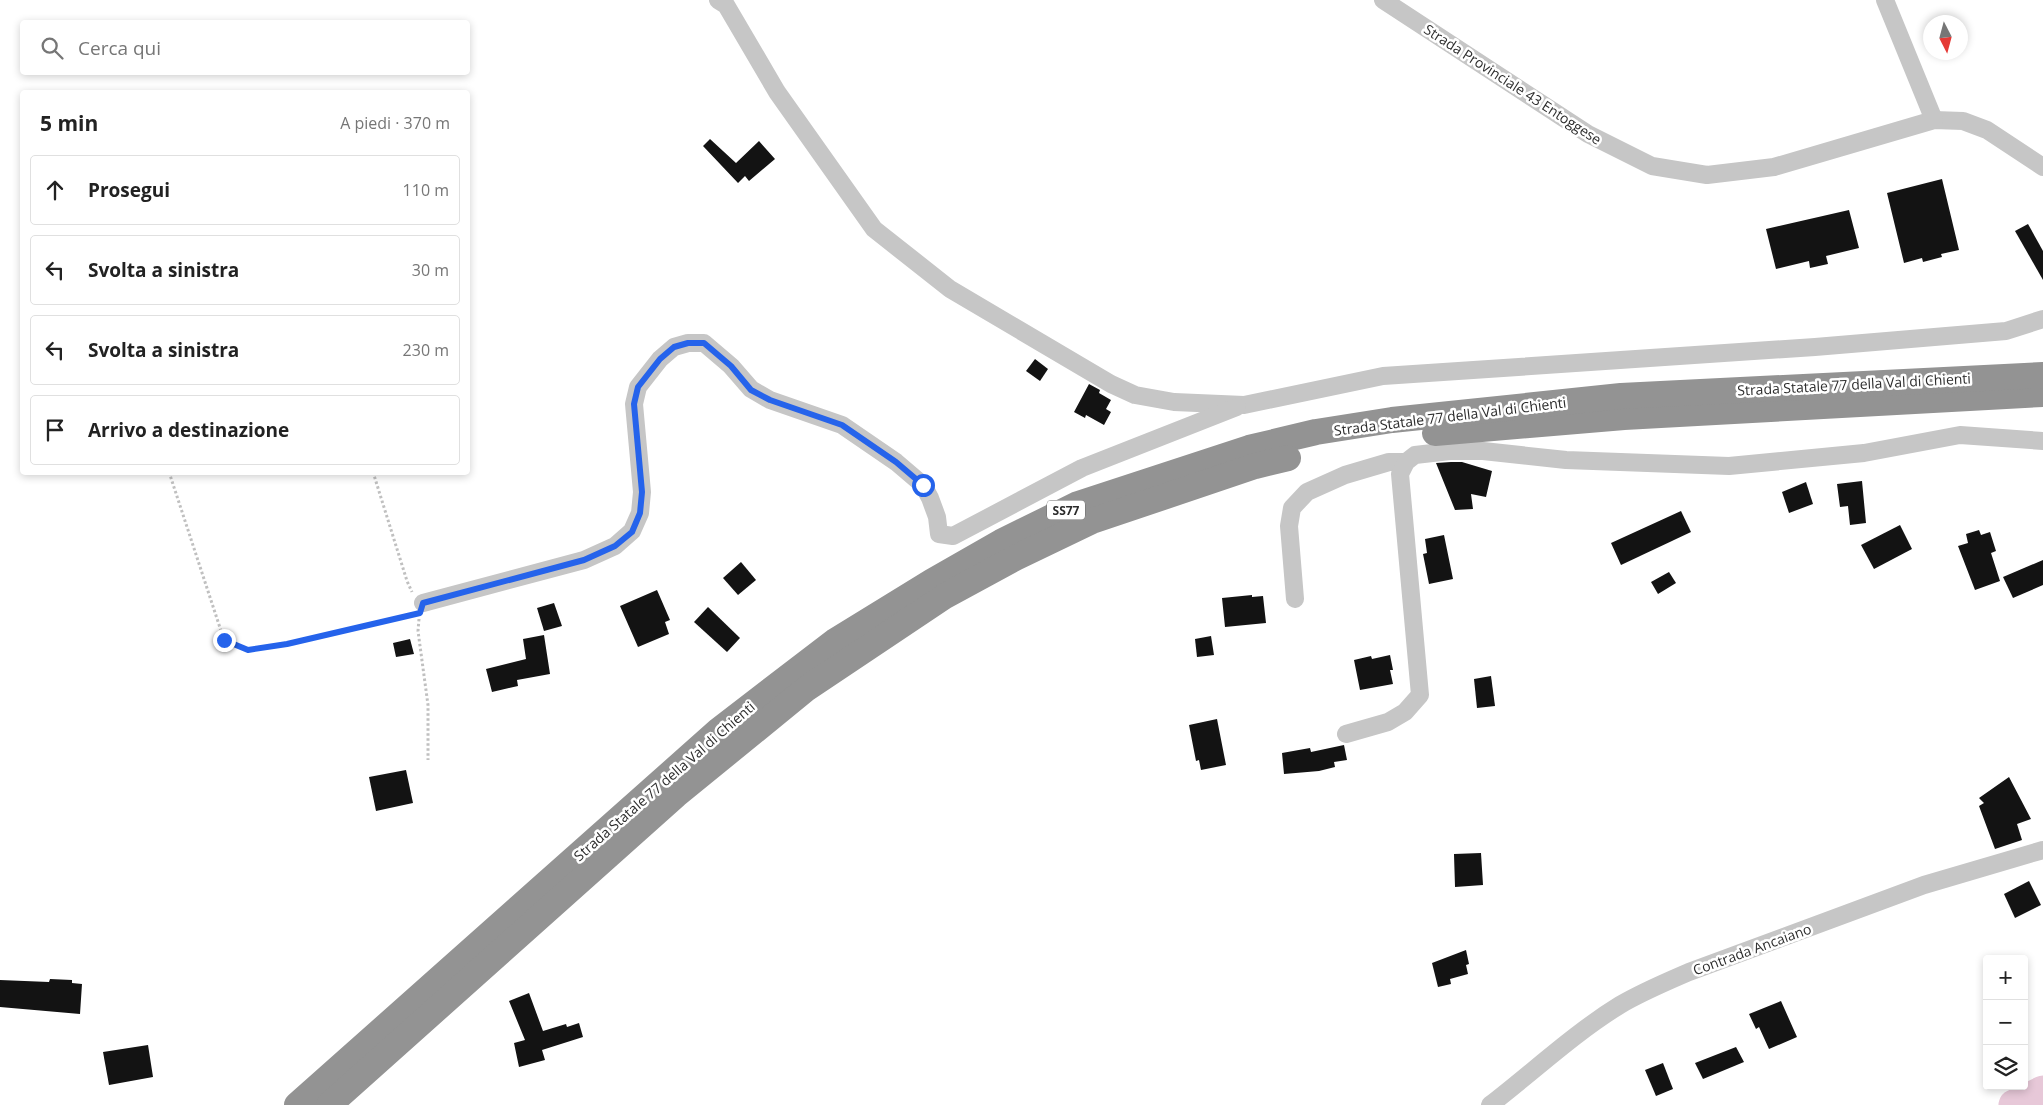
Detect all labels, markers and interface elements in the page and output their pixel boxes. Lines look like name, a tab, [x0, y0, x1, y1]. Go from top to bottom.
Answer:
north arrow	[1923, 15, 1968, 60]
street label: Strada Provinciale 43 Entoggese	[1421, 19, 1605, 149]
search box	[20, 20, 470, 75]
icon: search	[38, 34, 66, 62]
text: Cerca qui	[78, 35, 161, 61]
text: 5 min	[40, 109, 98, 137]
text: A piedi · 370 m	[340, 112, 450, 134]
icon: ahead	[41, 176, 69, 204]
text: Prosegui	[88, 177, 170, 203]
text: 110 m	[403, 179, 449, 201]
icon: left	[41, 256, 69, 284]
text: Svolta a sinistra	[88, 257, 239, 283]
text: 30 m	[412, 259, 449, 281]
icon: left	[41, 336, 69, 364]
text: Svolta a sinistra	[88, 337, 239, 363]
text: 230 m	[403, 339, 449, 361]
street label: Strada Statale 77 della Val di Chienti	[1737, 368, 1971, 400]
street label: Strada Statale 77 della Val di Chienti	[1333, 392, 1567, 440]
icon: arrive	[41, 416, 69, 444]
text: Arrivo a destinazione	[88, 417, 289, 443]
route start	[912, 474, 935, 497]
road number: SS77	[1047, 500, 1085, 520]
route end	[213, 629, 236, 652]
street label: Strada Statale 77 della Val di Chienti	[570, 697, 758, 865]
street label: Contrada Ancaiano	[1690, 919, 1814, 979]
map controls	[1983, 955, 2028, 1090]
button: +	[1983, 955, 2028, 1000]
button: −	[1983, 1000, 2028, 1045]
button: layers	[1983, 1045, 2028, 1090]

